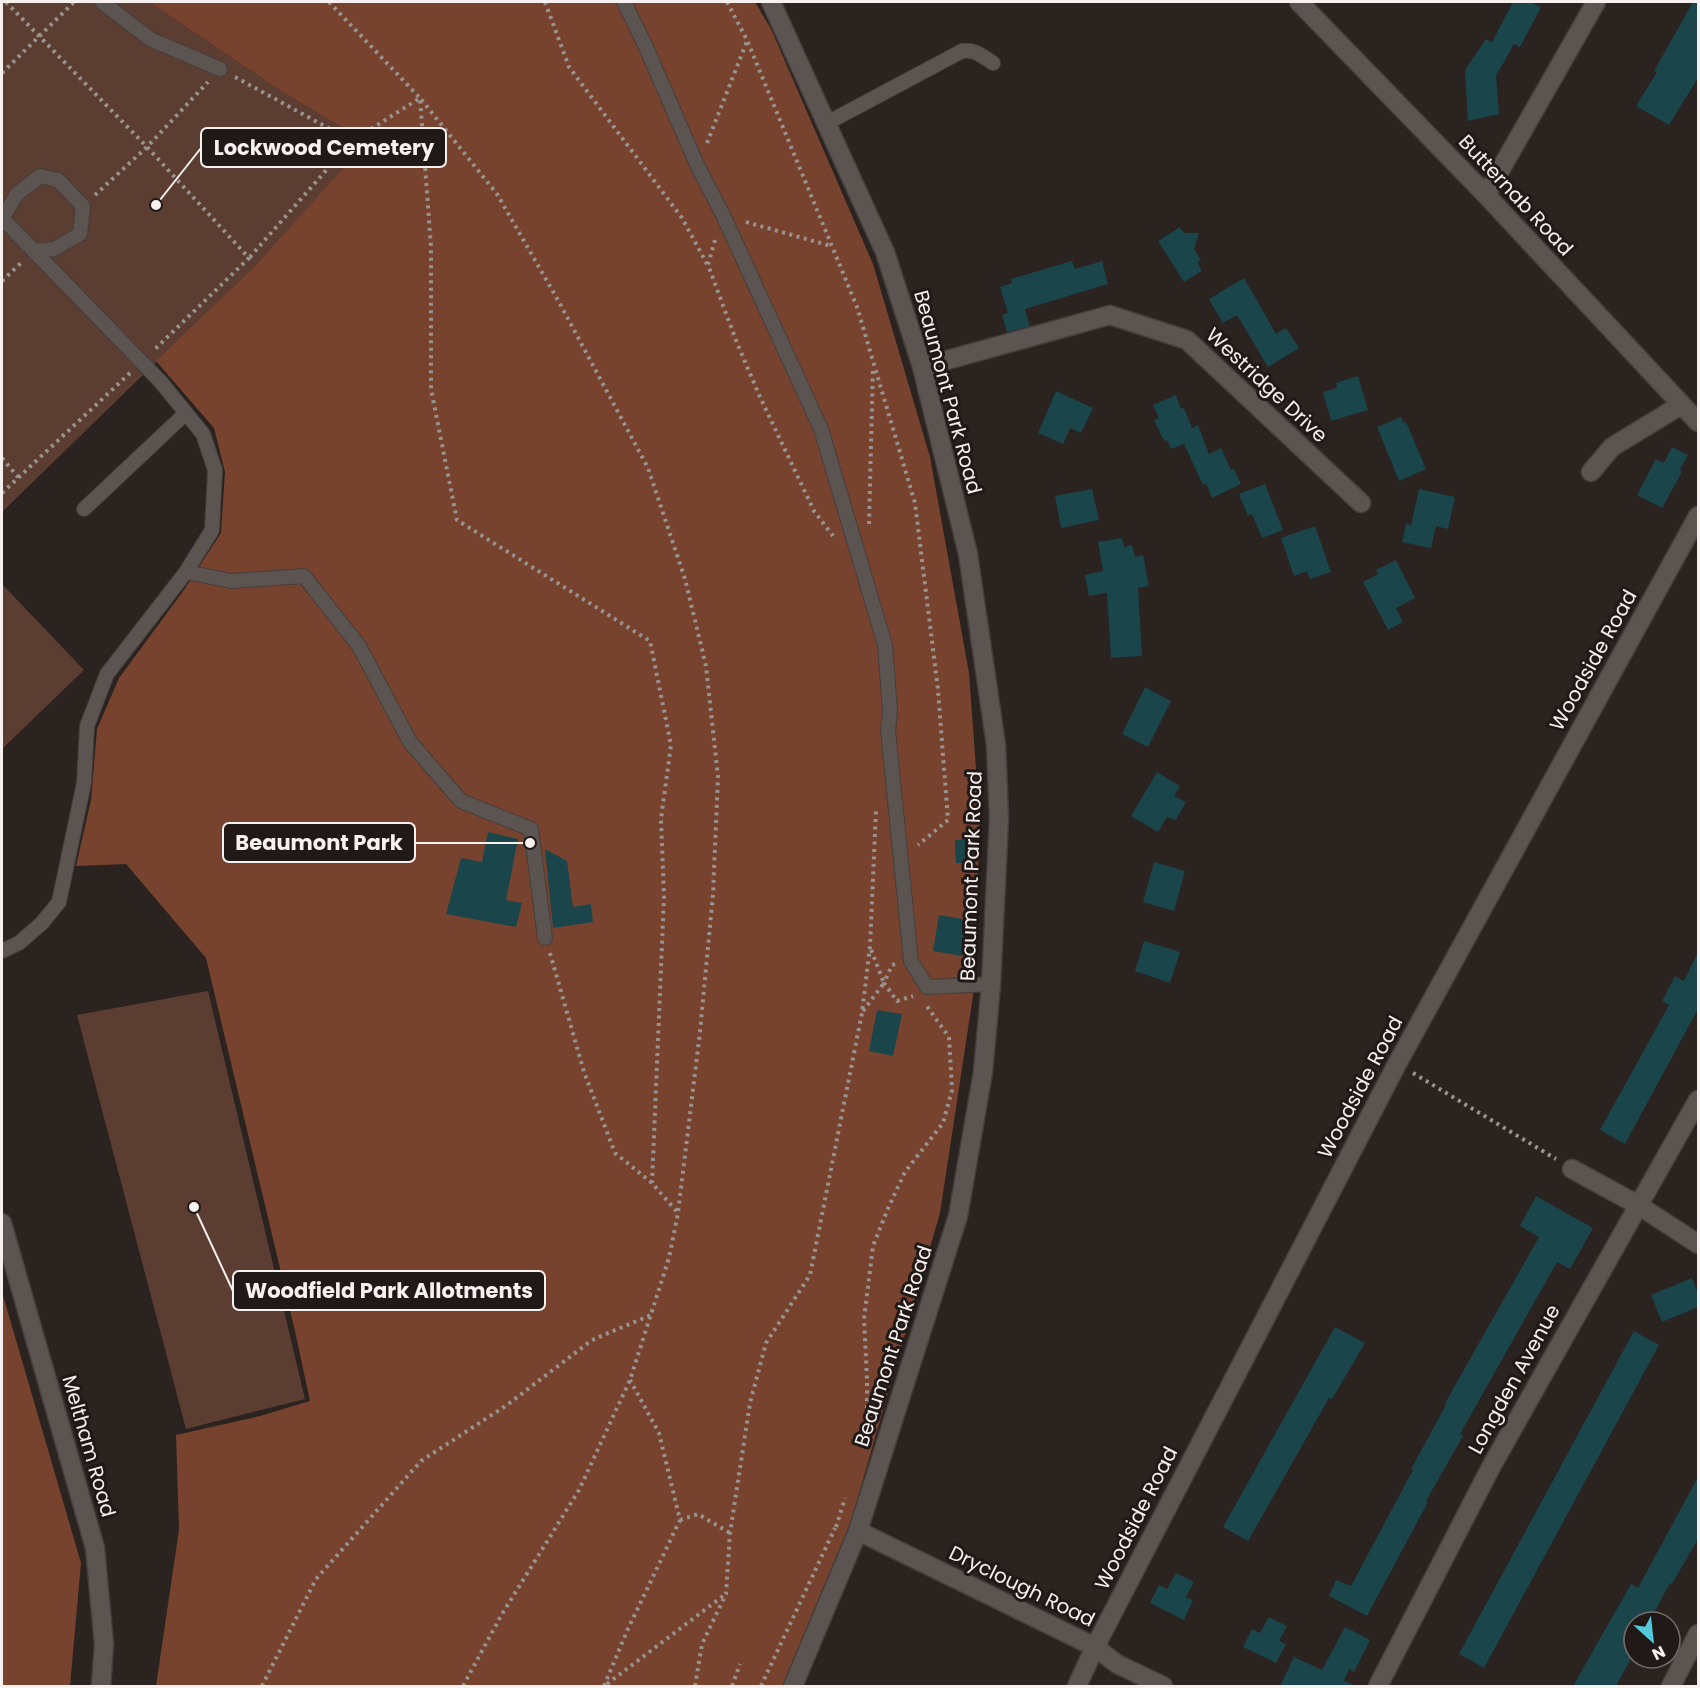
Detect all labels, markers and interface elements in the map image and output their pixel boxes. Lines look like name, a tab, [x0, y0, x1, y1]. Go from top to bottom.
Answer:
callout: Lockwood Cemetery	[201, 128, 446, 167]
street label: Butternab Road	[1452, 128, 1580, 262]
text: Lockwood Cemetery	[214, 133, 435, 162]
street label: Beaumont Park Road	[907, 287, 989, 497]
street label: Westridge Drive	[1200, 321, 1334, 449]
street label: Woodside Road	[1543, 584, 1643, 736]
street label: Beaumont Park Road	[953, 771, 989, 981]
callout: Beaumont Park	[223, 823, 415, 862]
text: Beaumont Park	[235, 828, 403, 857]
street label: Woodside Road	[1311, 1011, 1409, 1163]
street label: Beaumont Park Road	[847, 1242, 939, 1450]
callout: Woodfield Park Allotments	[233, 1271, 545, 1310]
text: Woodfield Park Allotments	[245, 1276, 533, 1305]
street label: Longden Avenue	[1461, 1299, 1567, 1459]
street label: Meltham Road	[55, 1372, 123, 1520]
street label: Woodside Road	[1088, 1442, 1184, 1594]
street label: Dryclough Road	[944, 1539, 1100, 1633]
north arrow	[1622, 1610, 1682, 1670]
text: N	[1648, 1640, 1669, 1666]

